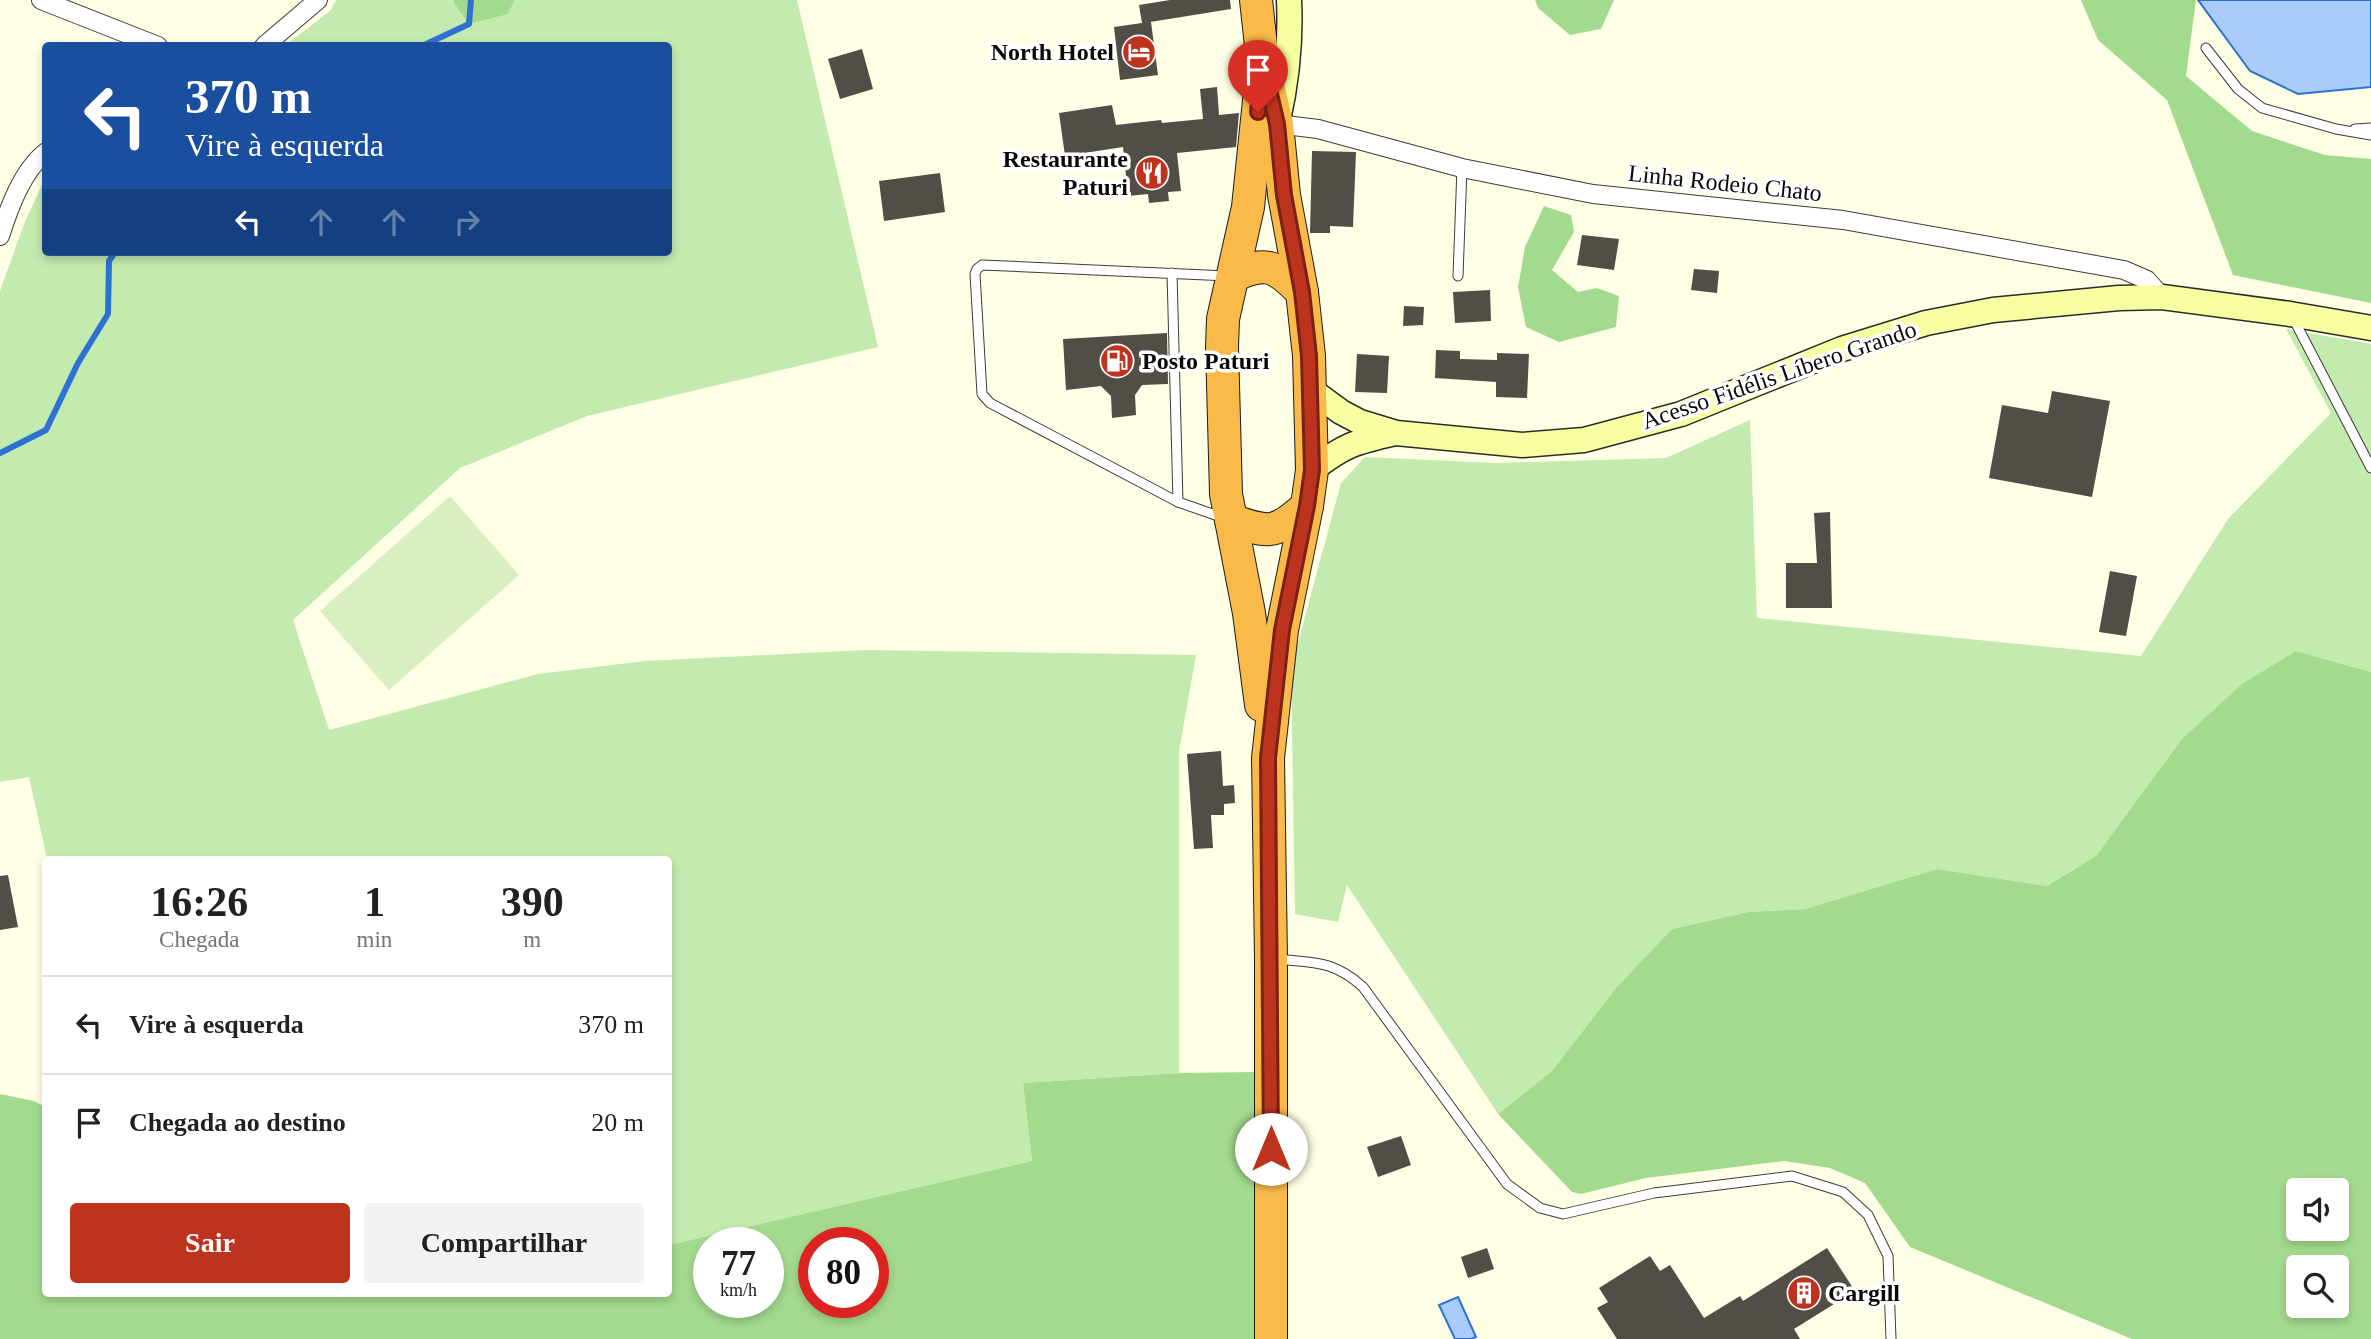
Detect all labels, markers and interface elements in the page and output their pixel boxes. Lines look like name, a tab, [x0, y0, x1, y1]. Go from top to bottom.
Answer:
hotel icon: North Hotel	[1120, 33, 1158, 71]
place label: North Hotel	[991, 39, 1114, 65]
pin	[1228, 40, 1288, 112]
icon: arrive	[1239, 51, 1277, 89]
text: 370 m	[185, 69, 312, 124]
icon: left	[70, 70, 161, 161]
text: Vire à esquerda	[185, 127, 384, 163]
place label: Restaurante Paturi	[1003, 146, 1128, 200]
restaurant icon: Restaurante Paturi	[1133, 154, 1171, 192]
street label: Linha Rodeio Chato	[1627, 160, 1823, 206]
icon: left	[229, 203, 267, 241]
icon: ahead	[302, 203, 340, 241]
icon: ahead	[375, 203, 413, 241]
icon: right	[448, 203, 486, 241]
street label: Acesso Fidélis Líbero Grando	[1638, 316, 1920, 434]
fuel station icon: Posto Paturi	[1098, 342, 1136, 380]
place label: Posto Paturi	[1142, 348, 1270, 374]
text: 16:26	[150, 879, 248, 925]
text: 1	[364, 879, 385, 925]
text: 390	[501, 879, 564, 925]
text: Chegada	[159, 927, 240, 952]
text: min	[357, 927, 392, 952]
text: m	[523, 927, 541, 952]
icon: left	[70, 1006, 108, 1044]
text: Vire à esquerda	[129, 1010, 304, 1039]
text: 370 m	[578, 1010, 644, 1039]
icon: arrive	[70, 1104, 108, 1142]
text: Chegada ao destino	[129, 1108, 346, 1137]
text: 20 m	[591, 1108, 644, 1137]
position arrow	[1234, 1112, 1308, 1186]
map controls	[2286, 1178, 2349, 1318]
button: sound	[2286, 1178, 2349, 1241]
button: Sair	[70, 1203, 350, 1283]
button: Compartilhar	[364, 1203, 644, 1283]
speed limit sign: 80	[798, 1227, 889, 1318]
text: 77	[721, 1244, 756, 1283]
button: search	[2286, 1255, 2349, 1318]
building icon: Cargill	[1785, 1274, 1823, 1312]
text: km/h	[720, 1280, 757, 1300]
place label: Cargill	[1828, 1280, 1900, 1306]

